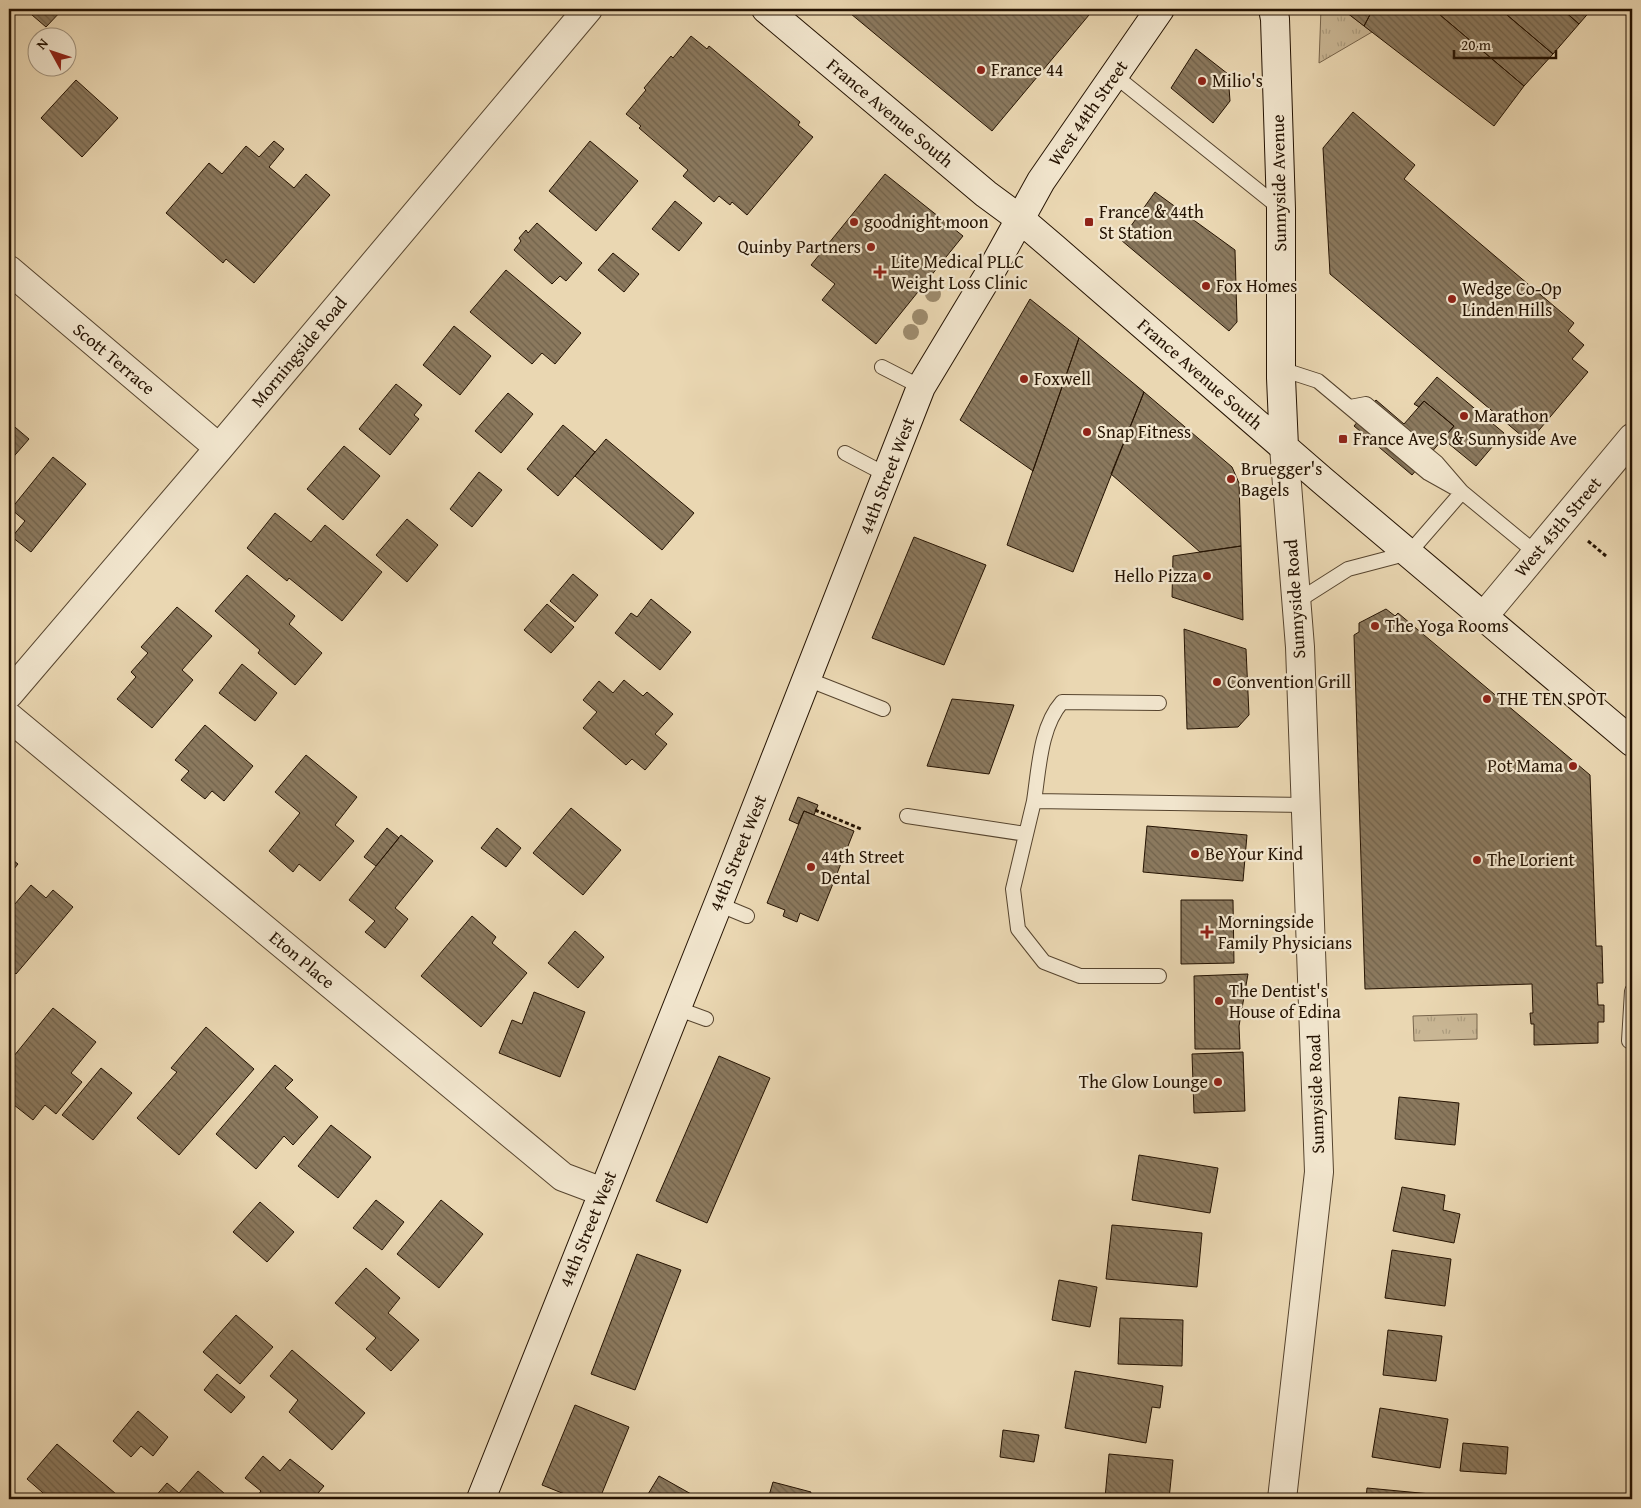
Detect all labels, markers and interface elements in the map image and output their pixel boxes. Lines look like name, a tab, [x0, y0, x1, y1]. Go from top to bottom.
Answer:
north arrow	[28, 28, 78, 78]
scale bar	[1454, 28, 1556, 60]
text: N	[31, 33, 53, 54]
text: 20 m	[1461, 34, 1492, 55]
street label: France Avenue South	[821, 51, 960, 174]
street label: West 44th Street	[1041, 54, 1135, 171]
place label: France 44	[991, 56, 1063, 83]
marker: France 44	[975, 64, 987, 76]
place label: Milio's	[1212, 67, 1263, 94]
marker: Milio's	[1196, 75, 1208, 87]
street label: Sunnyside Avenue	[1264, 114, 1293, 252]
place label: France & 44th St Station	[1099, 198, 1204, 246]
place label: goodnight moon	[864, 208, 989, 235]
marker: goodnight moon	[848, 216, 860, 228]
marker: France & 44th St Station	[1083, 216, 1095, 228]
place label: Quinby Partners	[738, 233, 861, 260]
marker: Quinby Partners	[865, 241, 877, 253]
place label: Lite Medical PLLC Weight Loss Clinic	[891, 248, 1028, 296]
marker: Lite Medical PLLC Weight Loss Clinic	[873, 265, 887, 279]
place label: Fox Homes	[1216, 272, 1297, 299]
place label: Wedge Co-Op Linden Hills	[1462, 275, 1562, 323]
marker: Fox Homes	[1200, 280, 1212, 292]
street label: Morningside Road	[244, 290, 353, 413]
marker: Wedge Co-Op Linden Hills	[1446, 293, 1458, 305]
street label: France Avenue South	[1132, 311, 1269, 436]
street label: Scott Terrace	[67, 316, 161, 401]
place label: Foxwell	[1034, 365, 1091, 392]
marker: Foxwell	[1018, 373, 1030, 385]
place label: Marathon	[1474, 402, 1549, 429]
marker: Marathon	[1458, 410, 1470, 422]
street label: 44th Street West	[852, 413, 922, 538]
place label: Snap Fitness	[1097, 418, 1191, 445]
place label: France Ave S & Sunnyside Ave	[1353, 425, 1577, 452]
marker: Snap Fitness	[1081, 426, 1093, 438]
marker: France Ave S & Sunnyside Ave	[1337, 433, 1349, 445]
place label: Bruegger's Bagels	[1241, 455, 1322, 503]
street label: West 45th Street	[1507, 470, 1608, 583]
marker: Bruegger's Bagels	[1225, 473, 1237, 485]
street label: Sunnyside Road	[1277, 538, 1312, 660]
place label: Hello Pizza	[1114, 562, 1197, 589]
marker: Hello Pizza	[1201, 570, 1213, 582]
place label: The Yoga Rooms	[1385, 612, 1509, 639]
marker: The Yoga Rooms	[1369, 620, 1381, 632]
place label: Convention Grill	[1227, 668, 1351, 695]
marker: Convention Grill	[1211, 676, 1223, 688]
place label: THE TEN SPOT	[1497, 685, 1607, 712]
marker: THE TEN SPOT	[1481, 693, 1493, 705]
place label: Pot Mama	[1487, 752, 1563, 779]
marker: Pot Mama	[1567, 760, 1579, 772]
street label: 44th Street West	[702, 790, 773, 915]
place label: Be Your Kind	[1205, 840, 1303, 867]
place label: 44th Street Dental	[821, 843, 905, 891]
place label: The Lorient	[1487, 846, 1576, 873]
marker: Be Your Kind	[1189, 848, 1201, 860]
marker: The Lorient	[1471, 854, 1483, 866]
marker: 44th Street Dental	[805, 861, 817, 873]
place label: Morningside Family Physicians	[1218, 908, 1352, 956]
street label: Eton Place	[264, 924, 341, 995]
marker: Morningside Family Physicians	[1200, 925, 1214, 939]
place label: The Dentist's House of Edina	[1229, 977, 1341, 1025]
marker: The Dentist's House of Edina	[1213, 995, 1225, 1007]
street label: Sunnyside Road	[1300, 1033, 1331, 1154]
place label: The Glow Lounge	[1079, 1068, 1208, 1095]
marker: The Glow Lounge	[1212, 1076, 1224, 1088]
street label: 44th Street West	[552, 1166, 623, 1291]

